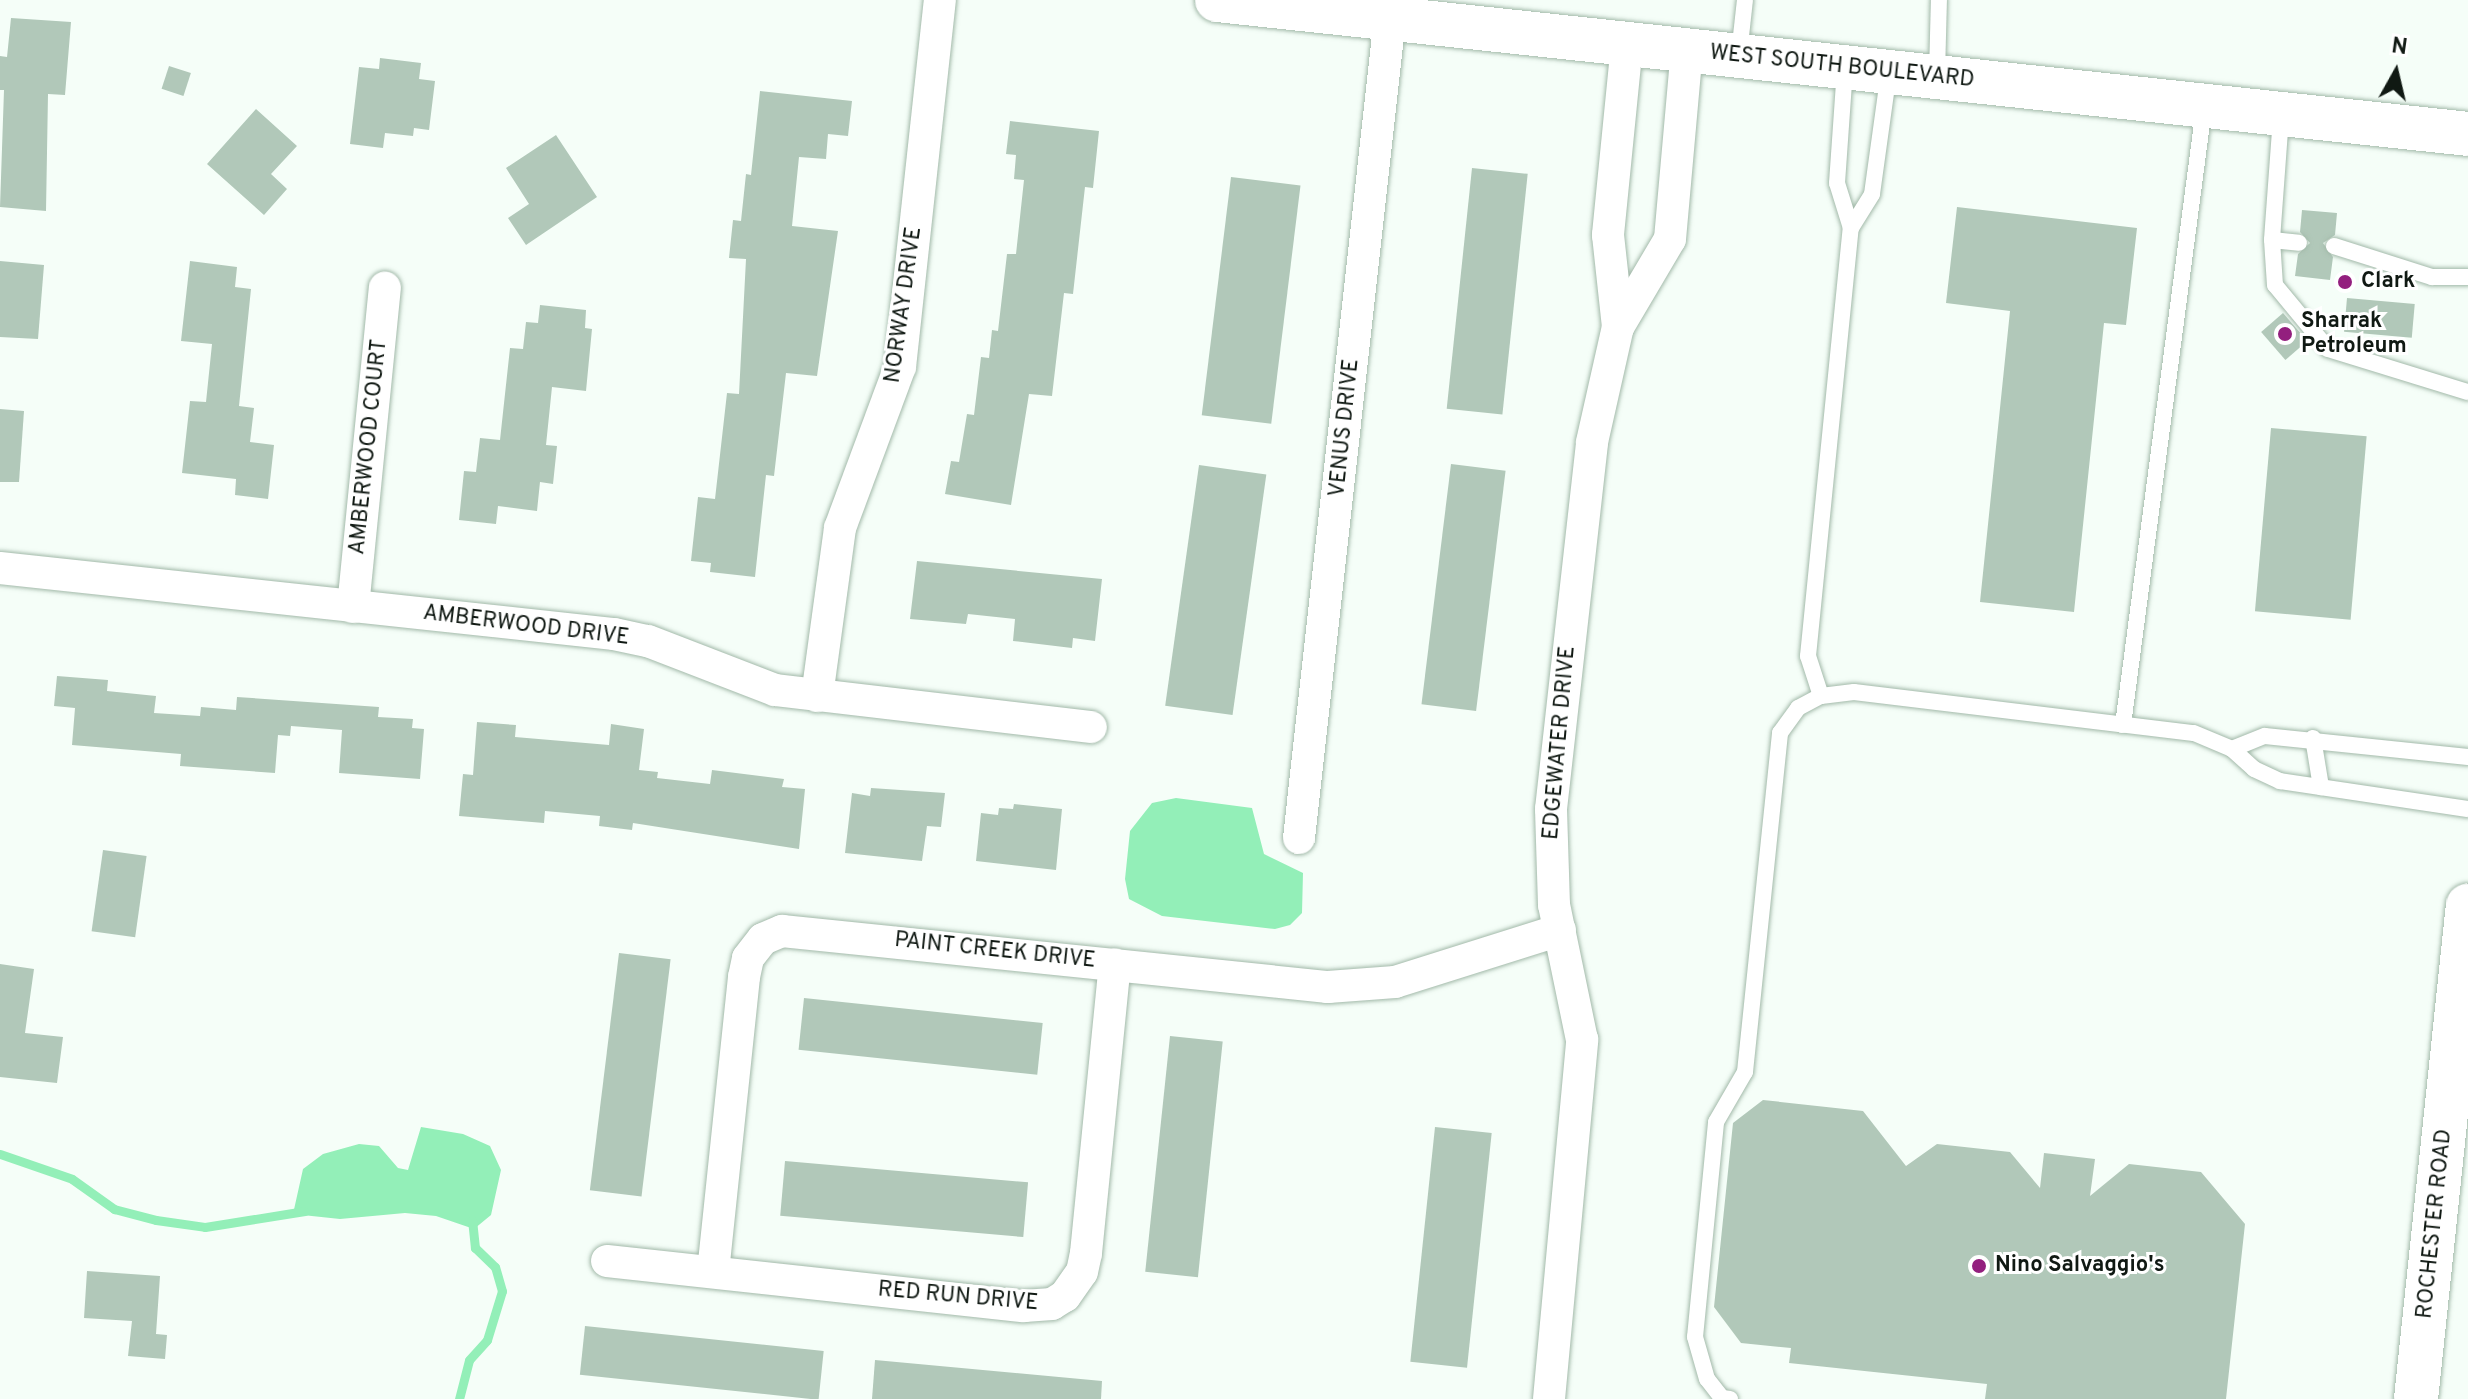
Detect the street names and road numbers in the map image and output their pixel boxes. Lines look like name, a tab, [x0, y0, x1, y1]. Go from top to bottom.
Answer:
street label: WEST SOUTH BOULEVARD	[1708, 40, 1976, 94]
street label: NORWAY DRIVE	[880, 225, 928, 385]
street label: AMBERWOOD COURT	[345, 338, 393, 556]
street label: VENUS DRIVE	[1325, 358, 1365, 498]
street label: AMBERWOOD DRIVE	[422, 600, 630, 652]
street label: EDGEWATER DRIVE	[1538, 645, 1582, 841]
street label: PAINT CREEK DRIVE	[893, 927, 1097, 975]
street label: ROCHESTER ROAD	[2412, 1128, 2458, 1320]
street label: RED RUN DRIVE	[877, 1277, 1039, 1317]

